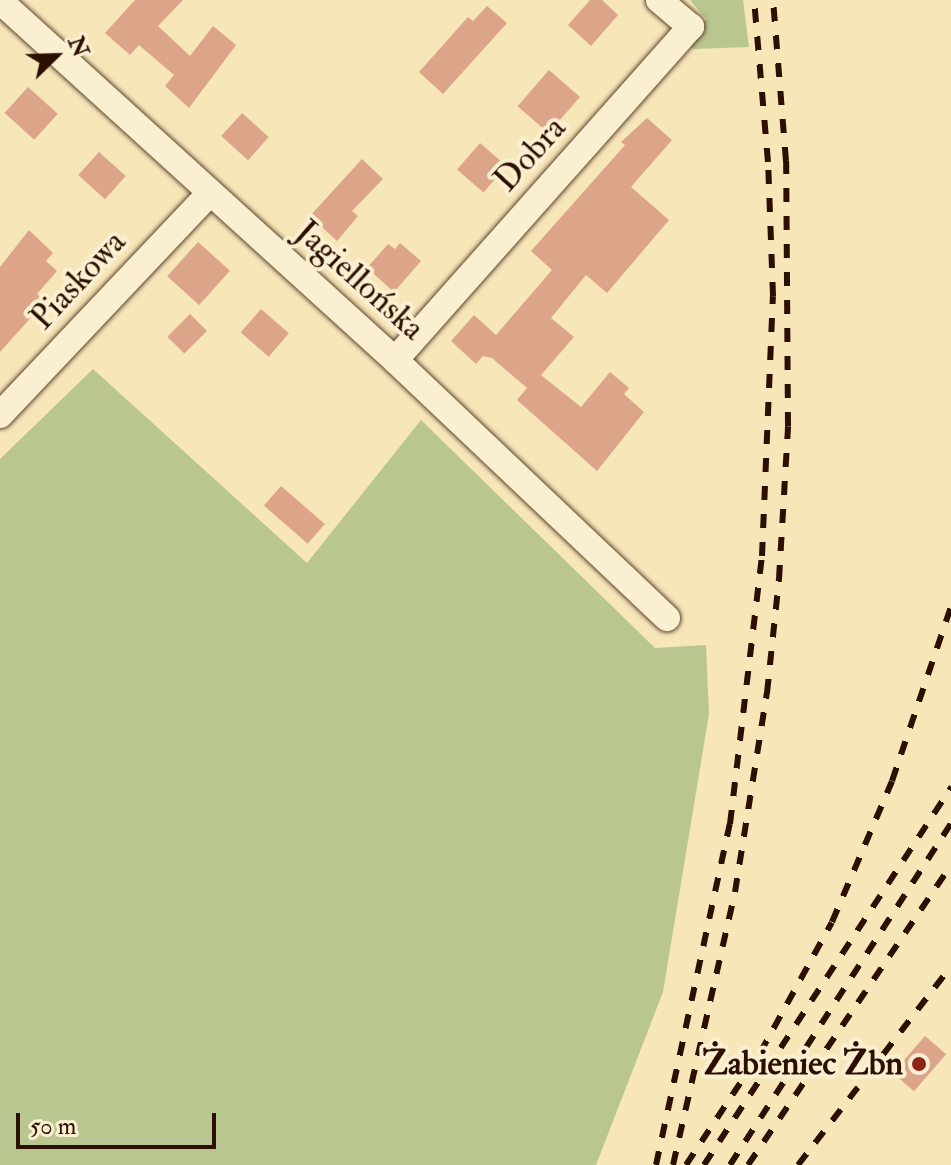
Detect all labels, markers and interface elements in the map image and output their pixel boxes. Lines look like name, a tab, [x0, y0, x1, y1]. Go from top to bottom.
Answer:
north arrow	[16, 16, 96, 96]
text: N	[61, 32, 95, 61]
street label: Dobra	[486, 108, 574, 200]
street label: Jagiellońska	[287, 211, 433, 349]
street label: Piaskowa	[22, 222, 134, 338]
place label: Żabieniec Żbn	[703, 1044, 903, 1084]
marker: Żabieniec Żbn	[910, 1055, 928, 1073]
scale bar	[20, 1097, 220, 1147]
text: 50 m	[30, 1111, 76, 1142]

